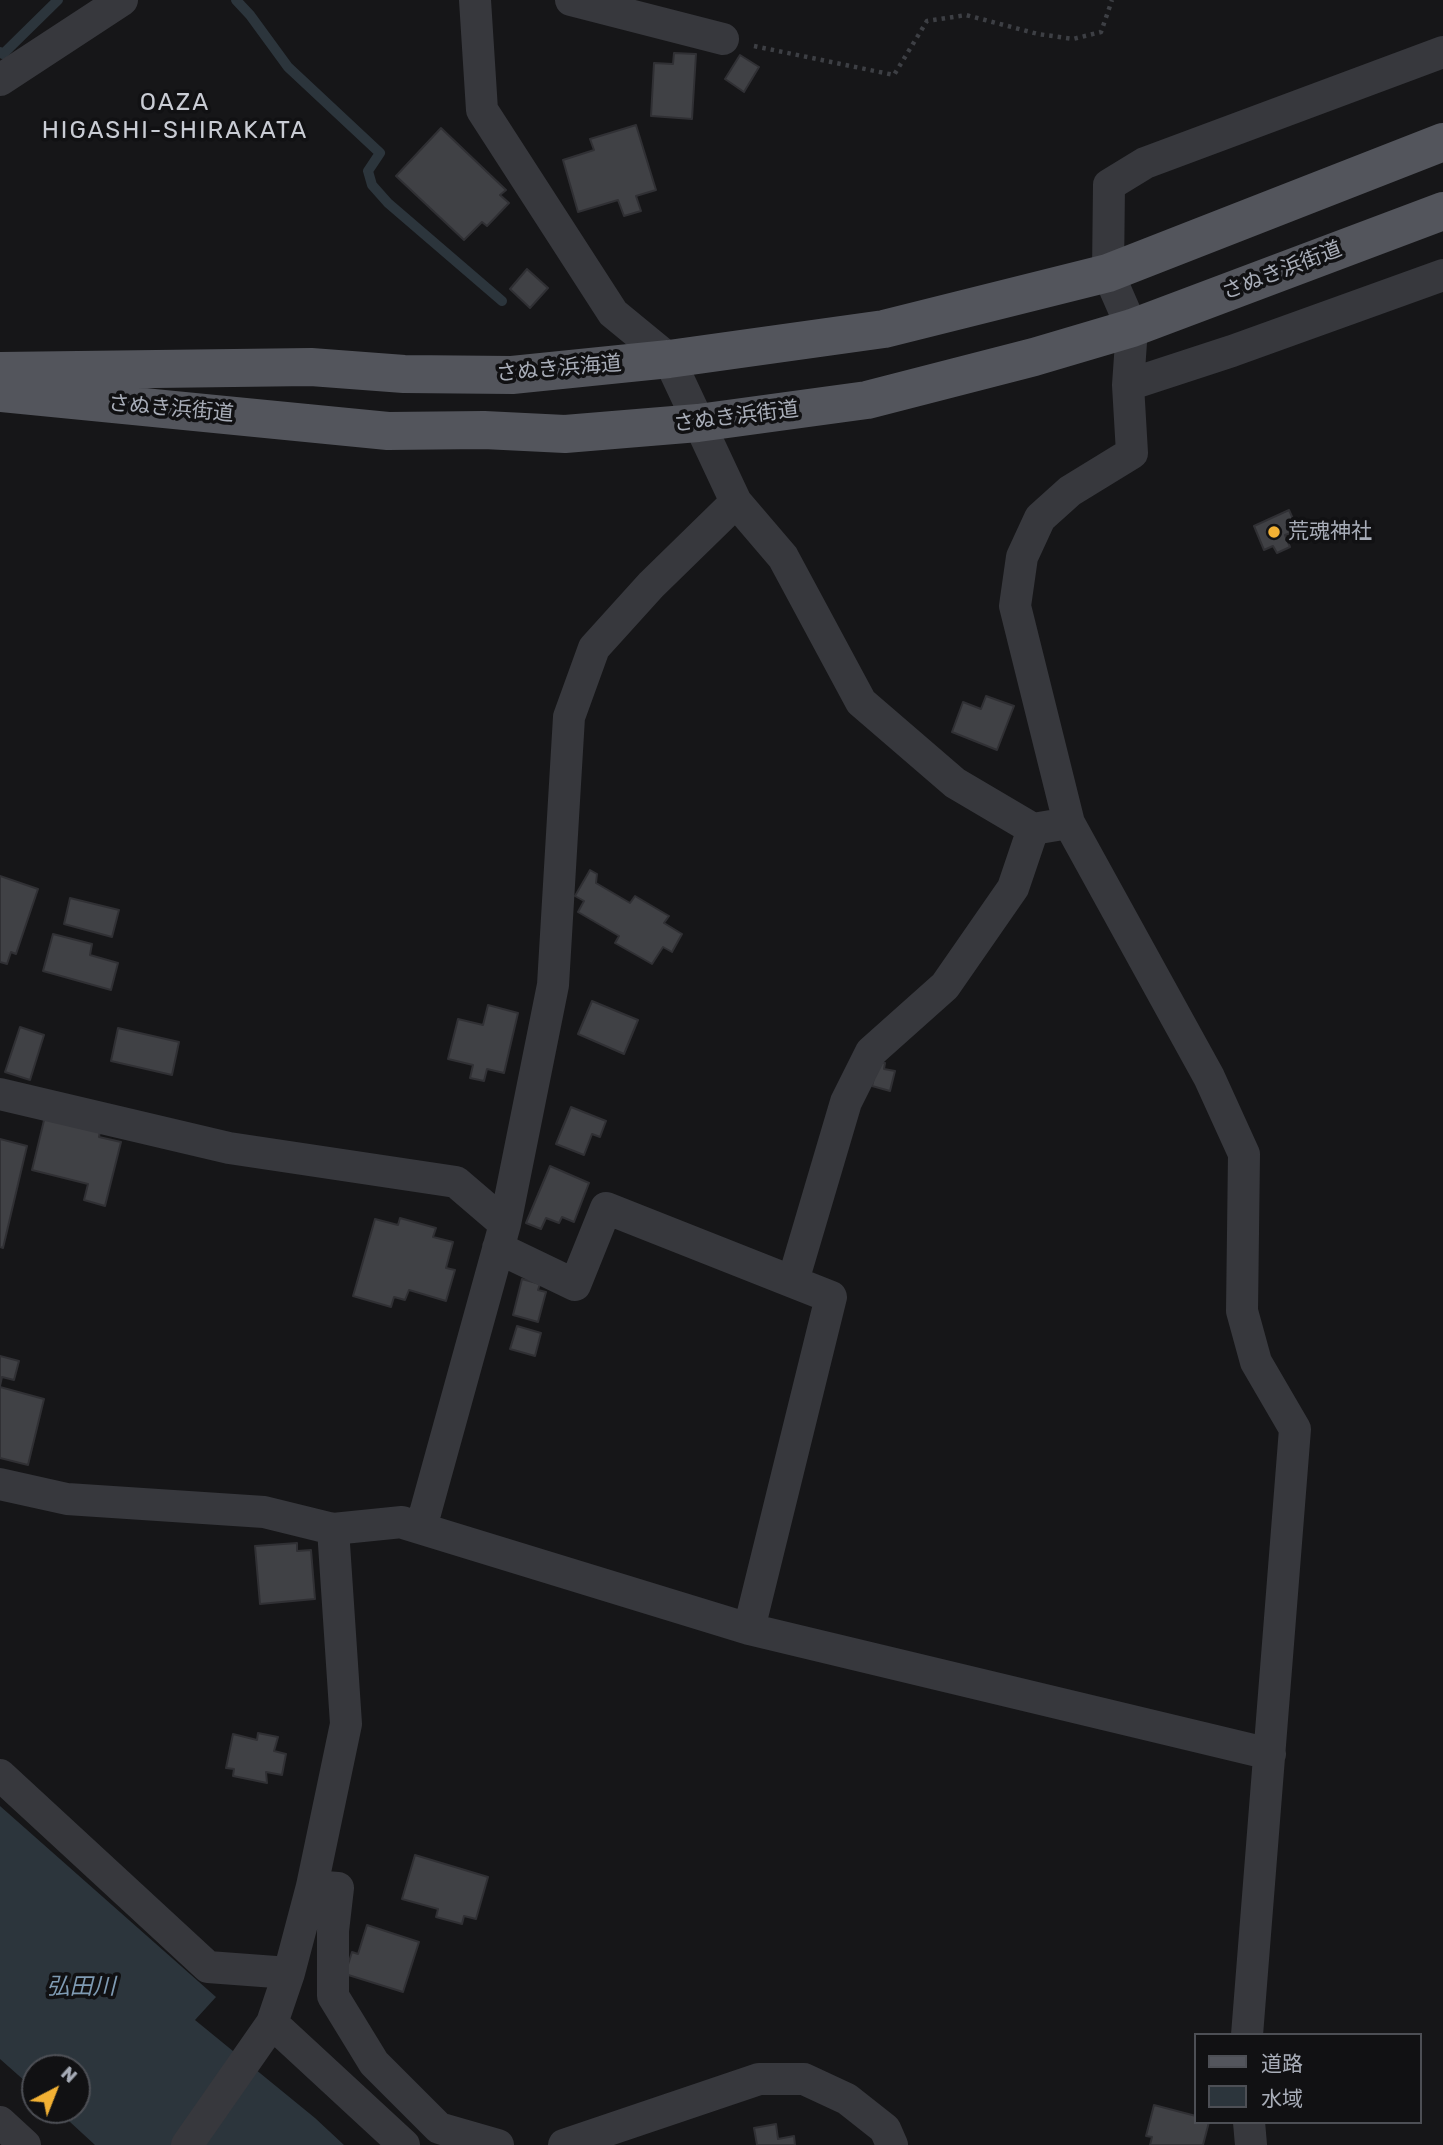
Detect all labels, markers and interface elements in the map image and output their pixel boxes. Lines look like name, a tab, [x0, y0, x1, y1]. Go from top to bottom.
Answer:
district label: OAZA HIGASHI-SHIRAKATA	[44, 89, 306, 145]
street label: さぬき浜街道	[1219, 237, 1345, 305]
street label: さぬき浜海道	[495, 351, 623, 387]
street label: さぬき浜街道	[107, 391, 235, 427]
street label: さぬき浜街道	[672, 397, 800, 437]
place label: 荒魂神社	[1288, 519, 1372, 545]
marker: 荒魂神社	[1266, 524, 1282, 540]
water label: 弘田川	[47, 1973, 115, 2001]
legend	[1194, 2033, 1422, 2124]
text: 道路	[1261, 2051, 1303, 2076]
north arrow	[21, 2054, 91, 2124]
text: N	[56, 2061, 82, 2088]
text: 水域	[1261, 2086, 1303, 2111]

